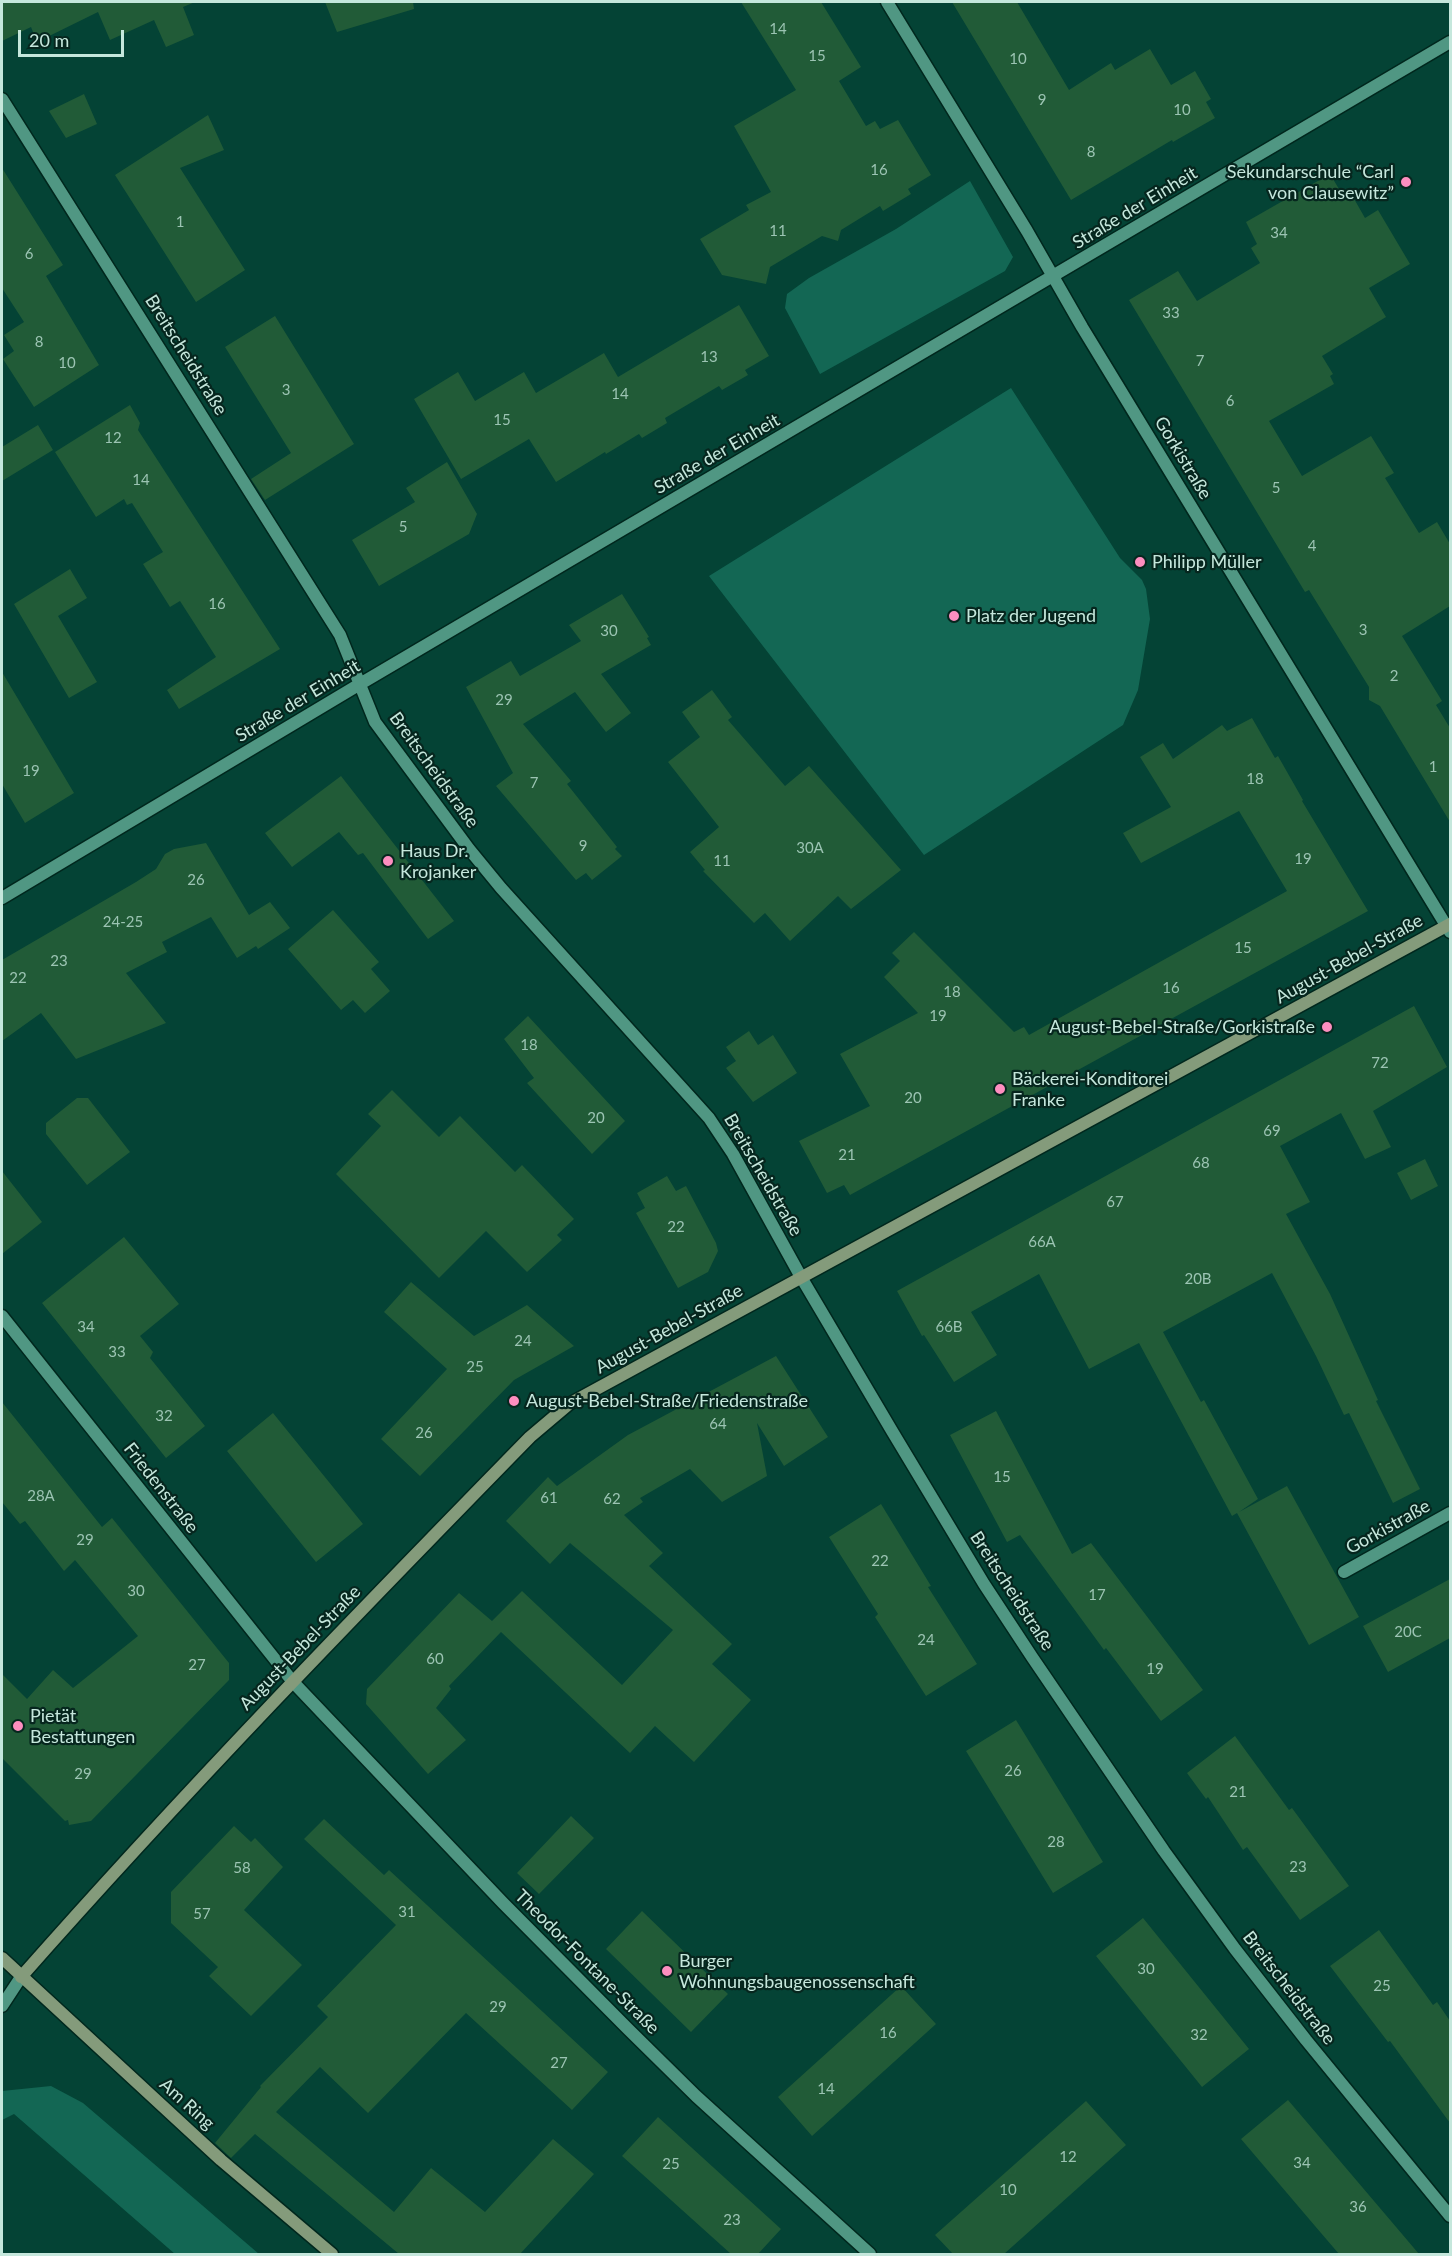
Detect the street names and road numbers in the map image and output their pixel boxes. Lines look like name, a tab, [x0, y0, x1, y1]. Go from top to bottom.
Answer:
street label: Straße der Einheit	[1069, 162, 1201, 254]
street label: Breitscheidstraße	[140, 291, 232, 419]
street label: Straße der Einheit	[650, 409, 784, 499]
street label: Gorkistraße	[1150, 413, 1216, 503]
street label: Straße der Einheit	[232, 655, 364, 747]
street label: Breitscheidstraße	[385, 708, 483, 832]
street label: August-Bebel-Straße	[1272, 910, 1426, 1008]
street label: Breitscheidstraße	[719, 1110, 807, 1240]
street label: August-Bebel-Straße	[592, 1280, 746, 1378]
street label: Friedenstraße	[119, 1438, 203, 1538]
street label: Gorkistraße	[1342, 1495, 1434, 1559]
street label: Breitscheidstraße	[965, 1527, 1059, 1655]
street label: August-Bebel-Straße	[235, 1581, 365, 1715]
street label: Theodor-Fontane-Straße	[510, 1885, 664, 2039]
street label: Breitscheidstraße	[1238, 1927, 1340, 2049]
street label: Am Ring	[155, 2074, 219, 2134]

